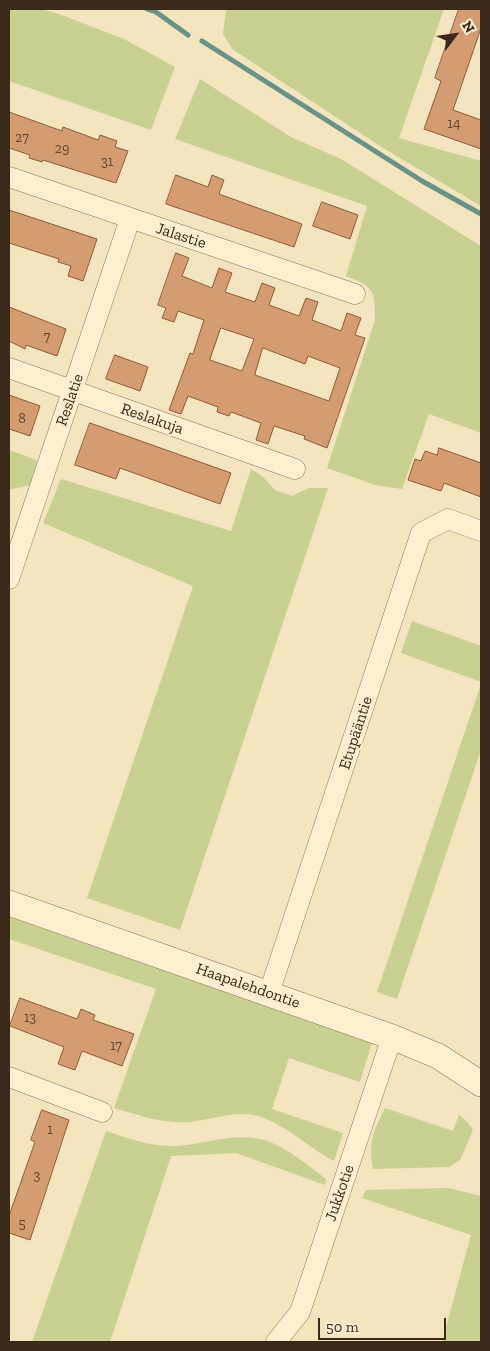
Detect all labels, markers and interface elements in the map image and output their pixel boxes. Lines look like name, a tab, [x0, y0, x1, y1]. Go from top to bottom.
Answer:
north arrow	[430, 10, 480, 60]
text: N	[458, 18, 478, 36]
house number: 14	[448, 116, 460, 132]
house number: 27	[15, 130, 29, 146]
house number: 29	[55, 141, 69, 157]
house number: 31	[101, 154, 113, 170]
street label: Jalastie	[154, 219, 208, 253]
house number: 7	[44, 329, 50, 345]
street label: Reslatie	[52, 371, 88, 429]
street label: Reslakuja	[118, 399, 186, 439]
house number: 8	[18, 411, 26, 427]
street label: Etupääntie	[335, 694, 377, 772]
street label: Haapalehdontie	[193, 959, 303, 1013]
house number: 13	[24, 1010, 36, 1026]
house number: 17	[110, 1038, 122, 1054]
house number: 1	[47, 1122, 53, 1138]
street label: Jukkotie	[321, 1162, 359, 1224]
house number: 3	[34, 1168, 40, 1184]
house number: 5	[18, 1216, 26, 1232]
scale bar	[320, 1308, 448, 1340]
text: 50 m	[326, 1318, 359, 1336]

